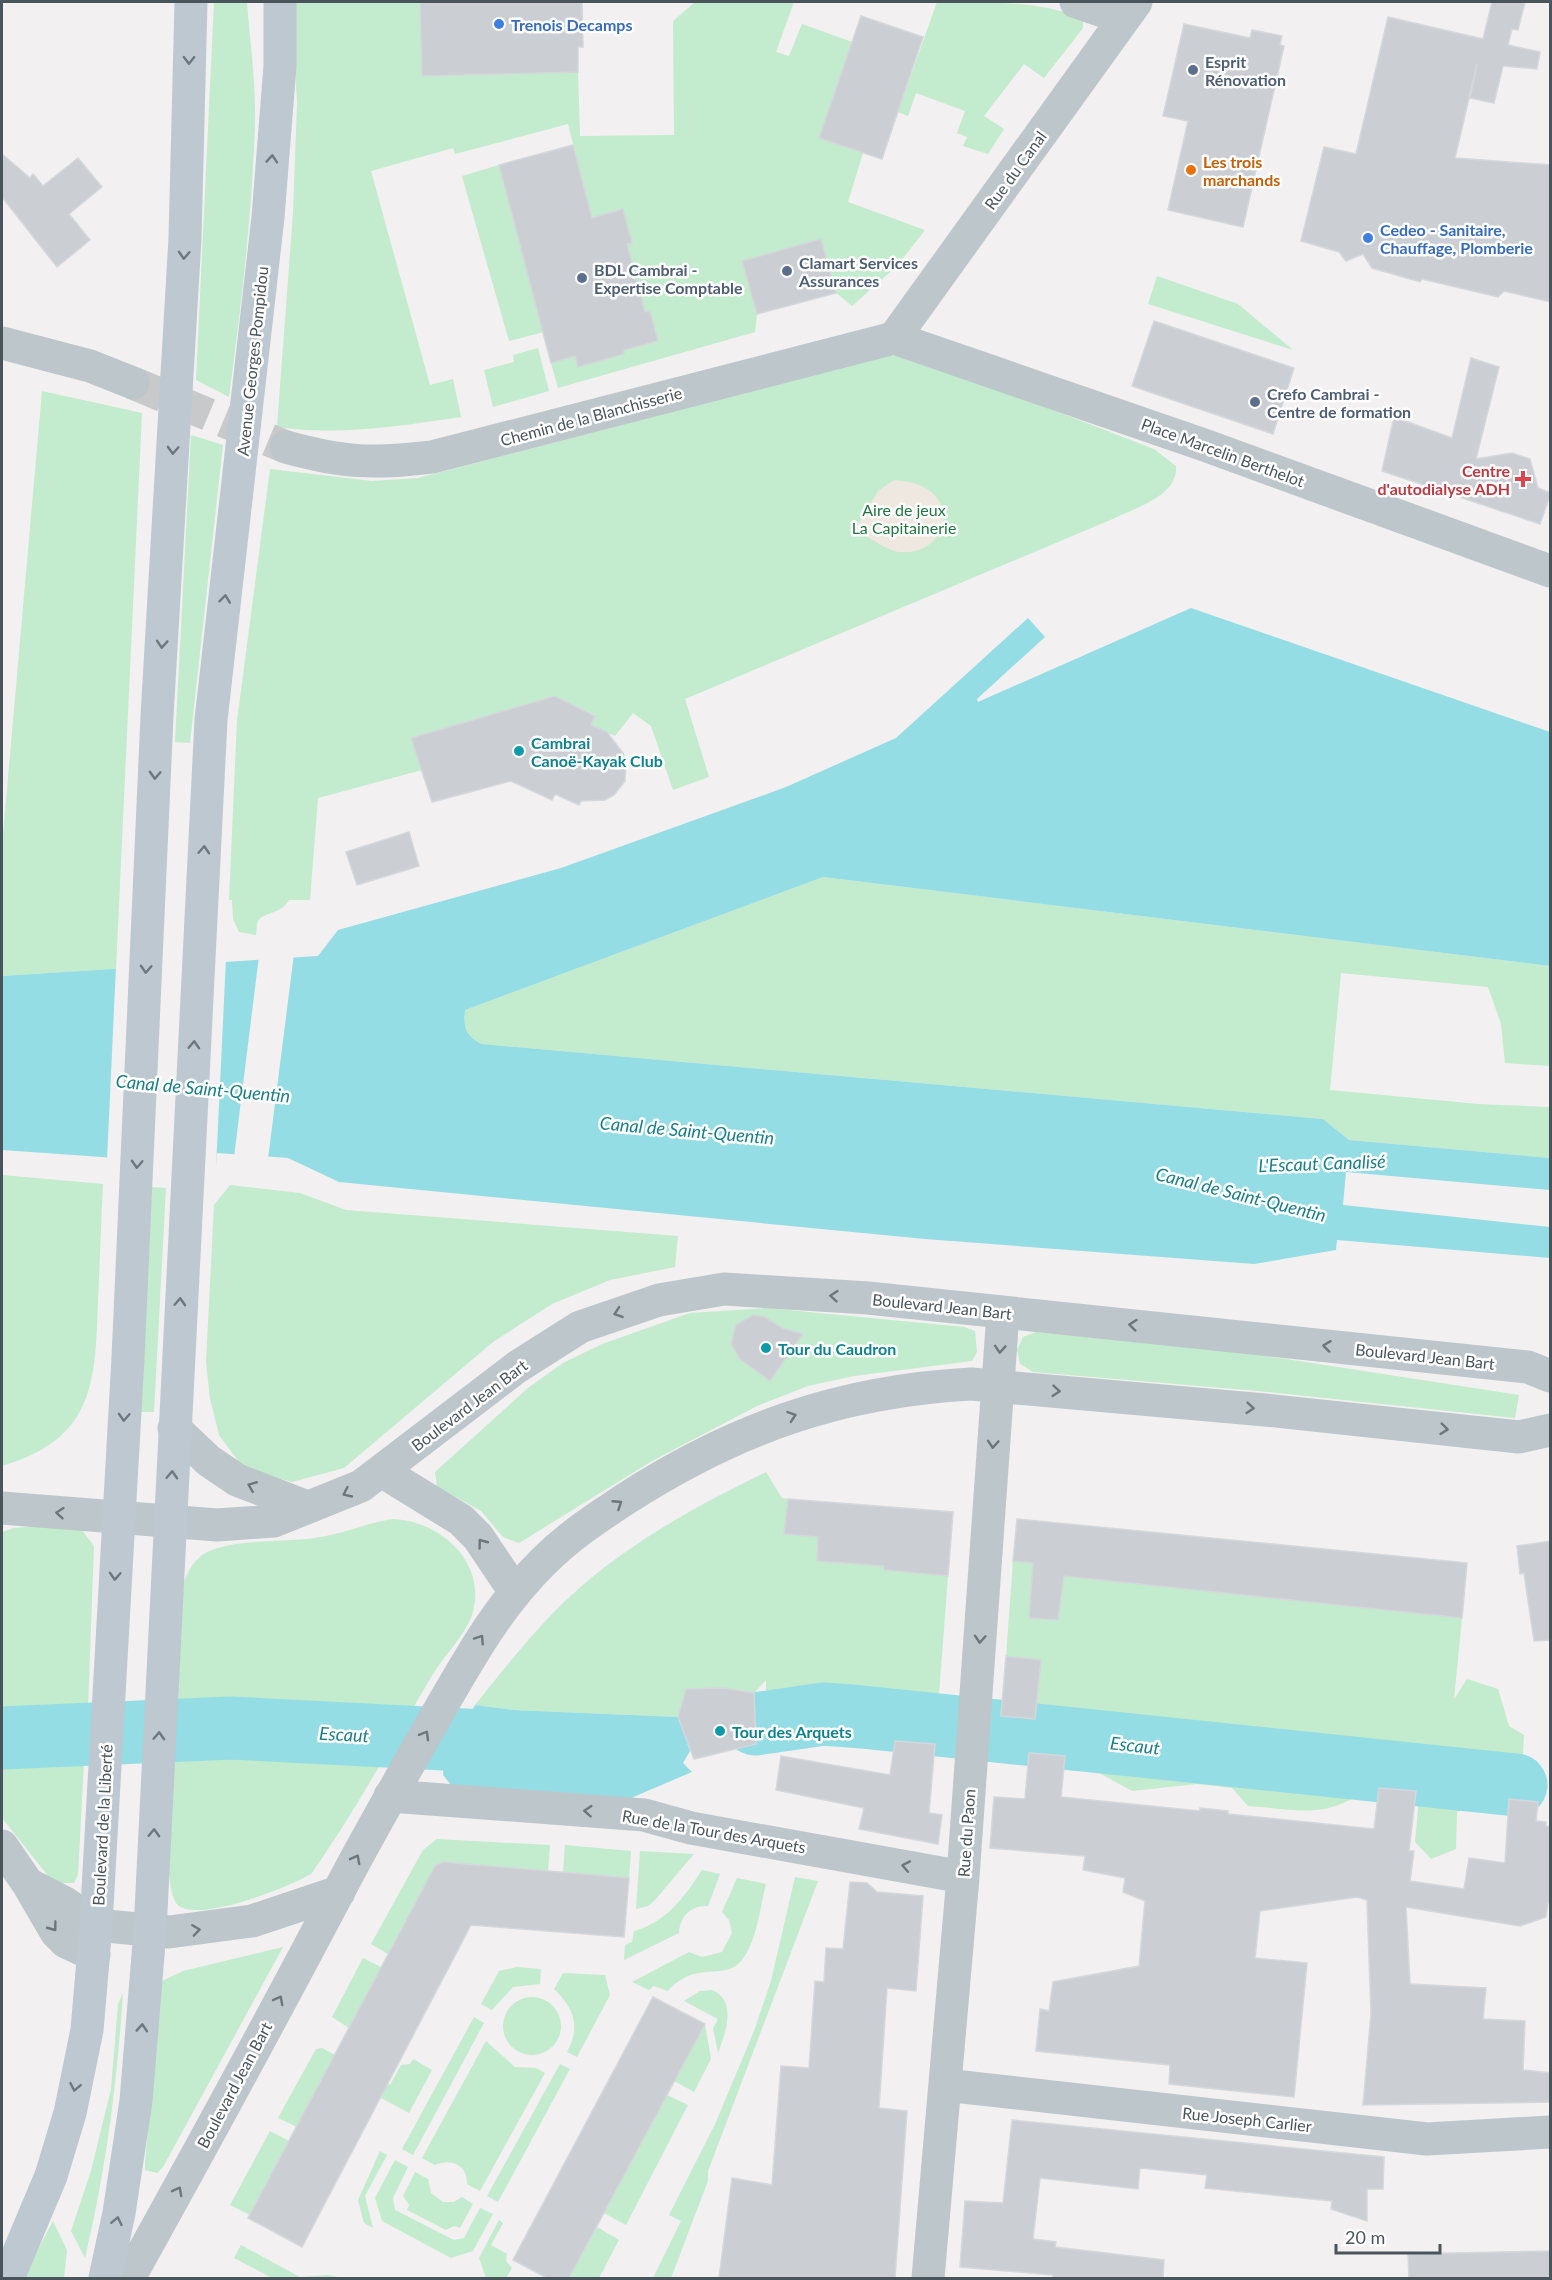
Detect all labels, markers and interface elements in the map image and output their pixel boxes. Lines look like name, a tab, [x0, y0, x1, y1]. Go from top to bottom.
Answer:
place label: Trenois Decamps	[511, 15, 632, 34]
marker: Trenois Decamps	[492, 17, 506, 31]
place label: Esprit Rénovation	[1205, 52, 1286, 89]
one-way arrow	[183, 55, 195, 64]
marker: Esprit Rénovation	[1186, 63, 1200, 77]
street label: Rue du Canal	[980, 127, 1050, 213]
place label: Les trois marchands	[1203, 152, 1280, 189]
one-way arrow	[265, 155, 278, 164]
marker: Les trois marchands	[1184, 163, 1198, 177]
place label: Cedeo - Sanitaire, Chauffage, Plomberie	[1380, 220, 1533, 257]
marker: Cedeo - Sanitaire, Chauffage, Plomberie	[1361, 231, 1375, 245]
one-way arrow	[178, 250, 191, 259]
place label: Clamart Services Assurances	[798, 253, 918, 290]
place label: BDL Cambrai - Expertise Comptable	[594, 260, 743, 297]
marker: Clamart Services Assurances	[780, 264, 794, 278]
street label: Avenue Georges Pompidou	[233, 265, 271, 457]
marker: BDL Cambrai - Expertise Comptable	[575, 271, 589, 285]
street label: Chemin de la Blanchisserie	[498, 383, 684, 449]
place label: Crefo Cambrai - Centre de formation	[1267, 384, 1411, 421]
marker: Crefo Cambrai - Centre de formation	[1248, 395, 1262, 409]
street label: Place Marcelin Berthelot	[1139, 414, 1307, 490]
one-way arrow	[167, 445, 180, 454]
place label: Centre d'autodialyse ADH	[1377, 461, 1510, 498]
marker: Centre d'autodialyse ADH	[1514, 470, 1532, 488]
park label: Aire de jeux La Capitainerie	[852, 500, 956, 537]
one-way arrow	[218, 595, 231, 604]
one-way arrow	[155, 640, 168, 649]
place label: Cambrai Canoë-Kayak Club	[531, 733, 663, 770]
marker: Cambrai Canoë-Kayak Club	[512, 744, 526, 758]
one-way arrow	[148, 770, 161, 779]
one-way arrow	[198, 846, 211, 855]
one-way arrow	[139, 965, 152, 974]
one-way arrow	[187, 1040, 200, 1049]
water label: Canal de Saint-Quentin	[115, 1069, 291, 1107]
water label: Canal de Saint-Quentin	[599, 1111, 775, 1149]
water label: L'Escaut Canalisé	[1258, 1150, 1386, 1176]
one-way arrow	[130, 1160, 143, 1169]
water label: Canal de Saint-Quentin	[1154, 1162, 1328, 1226]
one-way arrow	[830, 1289, 839, 1302]
street label: Boulevard Jean Bart	[871, 1289, 1013, 1323]
one-way arrow	[173, 1298, 186, 1307]
one-way arrow	[614, 1305, 624, 1318]
one-way arrow	[1128, 1319, 1137, 1332]
place label: Tour du Caudron	[778, 1339, 896, 1358]
street label: Boulevard Jean Bart	[1354, 1339, 1496, 1373]
one-way arrow	[1322, 1340, 1331, 1352]
marker: Tour du Caudron	[759, 1341, 773, 1355]
one-way arrow	[994, 1345, 1007, 1354]
street label: Boulevard Jean Bart	[407, 1355, 531, 1455]
one-way arrow	[1051, 1384, 1060, 1397]
one-way arrow	[1245, 1401, 1254, 1414]
one-way arrow	[786, 1411, 797, 1424]
one-way arrow	[117, 1412, 130, 1421]
one-way arrow	[1439, 1422, 1448, 1434]
one-way arrow	[987, 1440, 1000, 1449]
one-way arrow	[165, 1470, 178, 1479]
one-way arrow	[247, 1481, 258, 1494]
one-way arrow	[342, 1485, 353, 1497]
one-way arrow	[611, 1500, 622, 1511]
one-way arrow	[55, 1507, 64, 1520]
one-way arrow	[478, 1539, 489, 1550]
one-way arrow	[109, 1571, 122, 1580]
one-way arrow	[974, 1634, 987, 1643]
one-way arrow	[473, 1635, 484, 1646]
water label: Escaut	[319, 1722, 370, 1746]
place label: Tour des Arquets	[732, 1722, 852, 1741]
marker: Tour des Arquets	[713, 1724, 727, 1738]
one-way arrow	[418, 1731, 429, 1741]
water label: Escaut	[1109, 1731, 1162, 1759]
one-way arrow	[152, 1732, 165, 1741]
street label: Boulevard de la Liberté	[88, 1744, 116, 1906]
street label: Rue du Paon	[953, 1788, 979, 1878]
one-way arrow	[584, 1805, 593, 1818]
street label: Rue de la Tour des Arquets	[621, 1805, 807, 1857]
one-way arrow	[147, 1829, 160, 1838]
one-way arrow	[349, 1854, 360, 1865]
one-way arrow	[901, 1860, 911, 1873]
one-way arrow	[46, 1921, 57, 1932]
one-way arrow	[192, 1924, 201, 1936]
one-way arrow	[272, 1996, 283, 2006]
street label: Boulevard Jean Bart	[193, 2018, 275, 2151]
one-way arrow	[135, 2023, 148, 2033]
one-way arrow	[69, 2082, 82, 2092]
street label: Rue Joseph Carlier	[1181, 2103, 1313, 2135]
one-way arrow	[171, 2186, 182, 2197]
one-way arrow	[110, 2217, 123, 2227]
scale bar	[1336, 2217, 1440, 2255]
text: 20 m	[1345, 2226, 1385, 2248]

